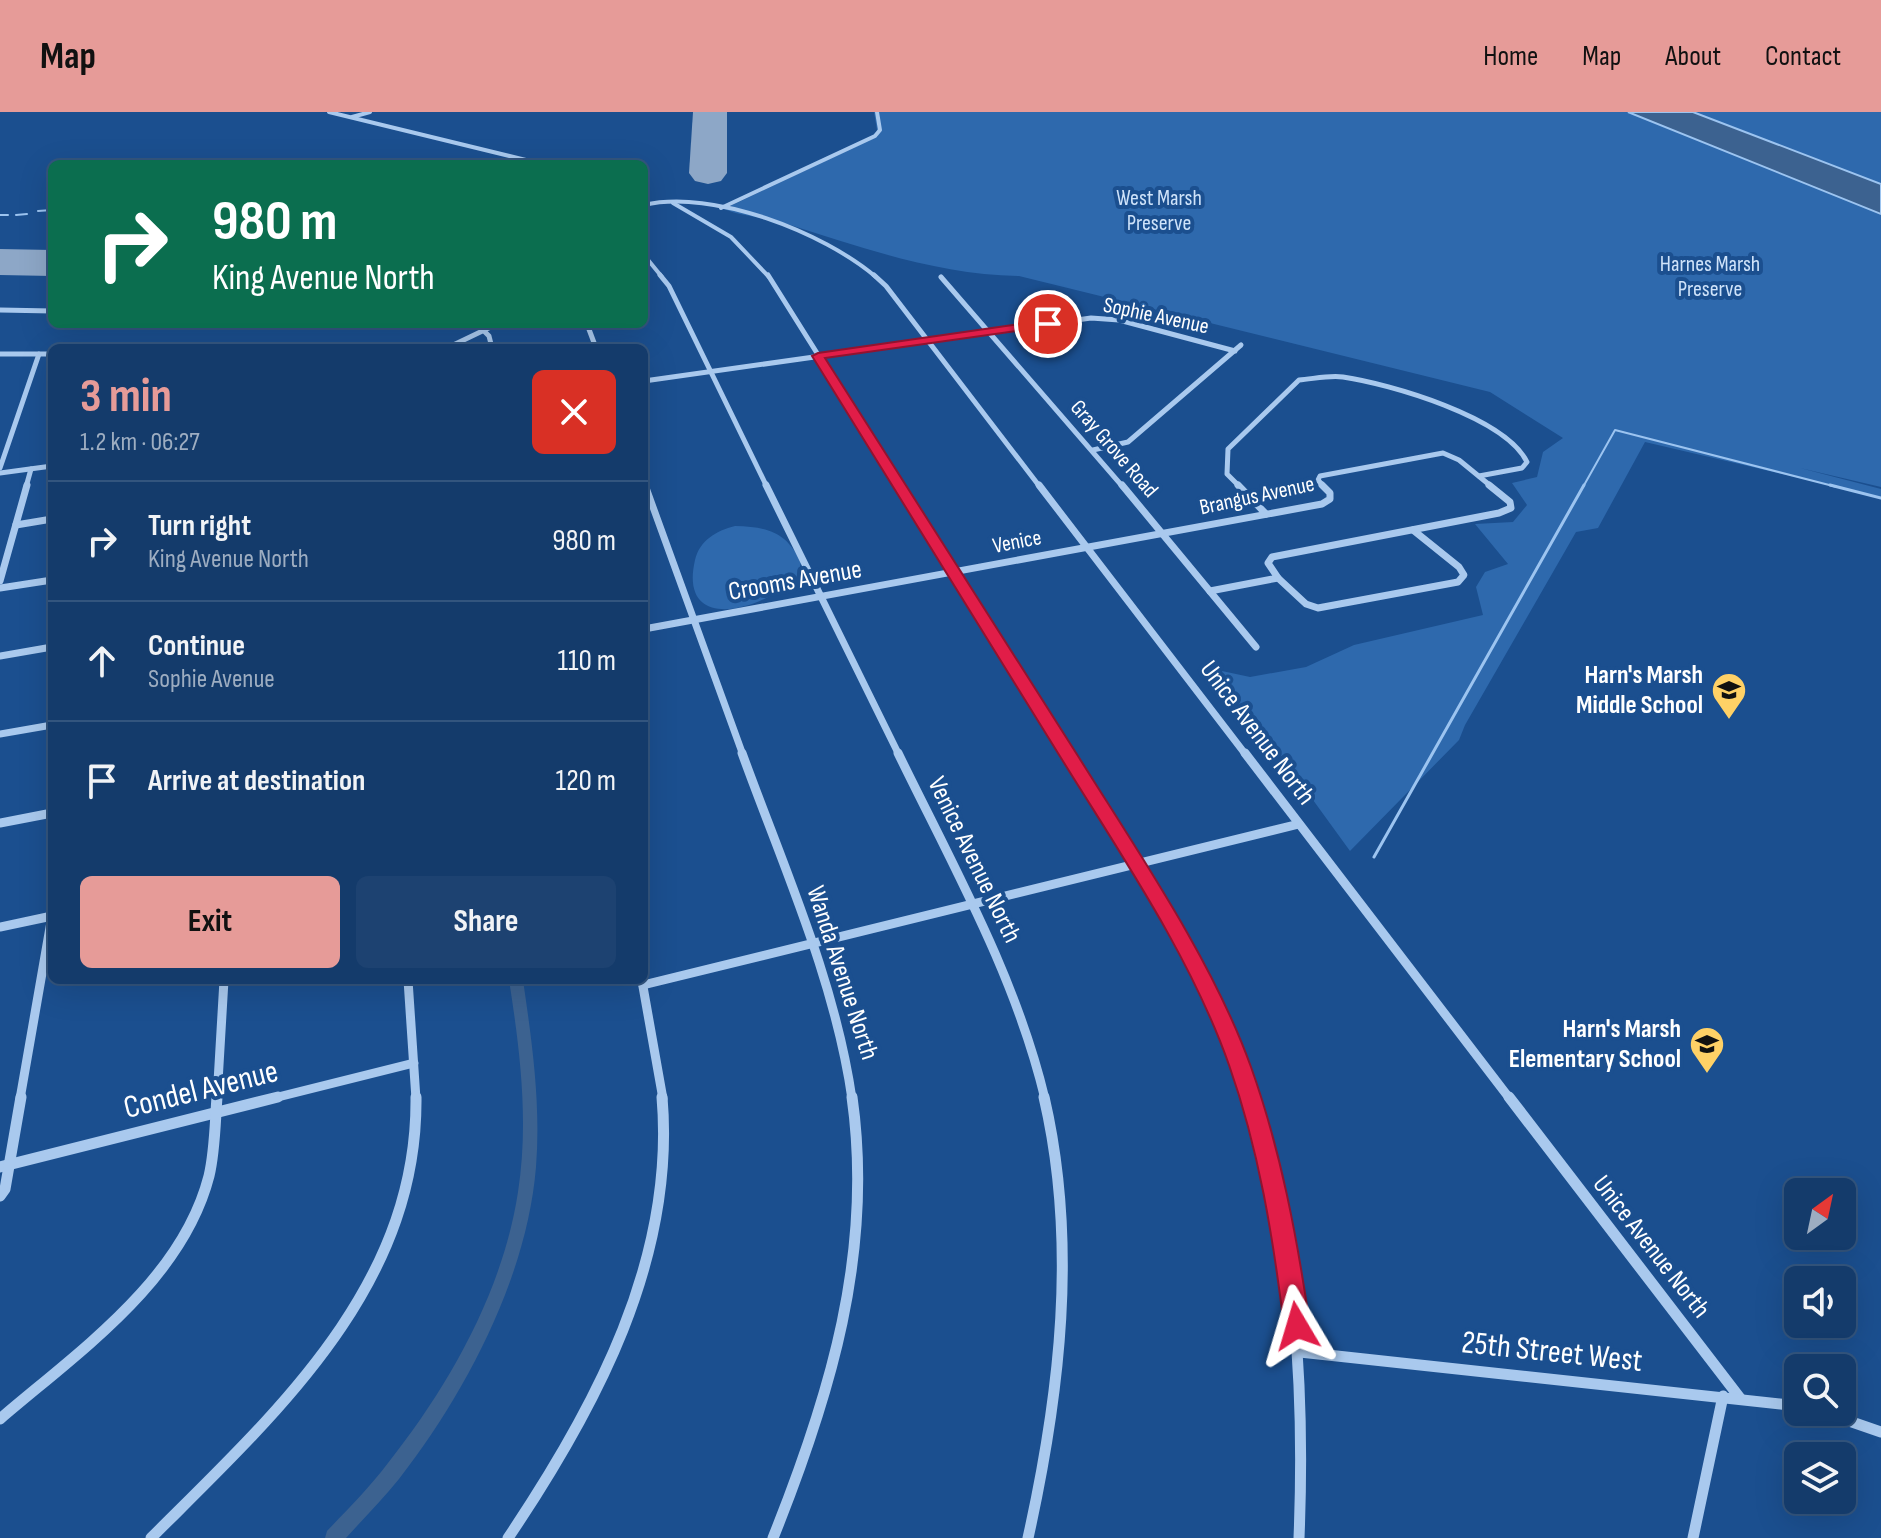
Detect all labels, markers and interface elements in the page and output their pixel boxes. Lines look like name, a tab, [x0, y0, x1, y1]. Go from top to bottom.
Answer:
text: Map	[40, 34, 96, 79]
text: Home	[1483, 40, 1538, 73]
text: Map	[1582, 40, 1621, 73]
text: About	[1665, 40, 1721, 73]
text: Contact	[1765, 40, 1841, 73]
park label: West Marsh Preserve	[1116, 185, 1202, 237]
text: 980 m	[212, 189, 338, 256]
icon: right	[80, 192, 184, 296]
park label: Harnes Marsh Preserve	[1660, 251, 1760, 303]
text: King Avenue North	[212, 257, 435, 300]
pin	[1014, 290, 1082, 358]
street label: Sophie Avenue	[1101, 292, 1211, 340]
icon: arrive	[1026, 302, 1070, 346]
text: 3 min	[80, 368, 172, 425]
button: close	[532, 370, 616, 454]
street label: Gray Grove Road	[1064, 395, 1164, 503]
text: 1.2 km · 06:27	[80, 427, 200, 458]
street label: Brangus Avenue	[1197, 471, 1317, 521]
text: Turn right	[148, 508, 251, 544]
icon: right	[80, 519, 124, 563]
text: 980 m	[552, 523, 616, 559]
street label: Venice	[990, 524, 1044, 560]
text: King Avenue North	[148, 544, 309, 575]
street label: Crooms Avenue	[726, 554, 864, 608]
text: Continue	[148, 628, 245, 664]
icon: ahead	[80, 639, 124, 683]
text: 110 m	[558, 643, 616, 679]
street label: Unice Avenue North	[1193, 655, 1321, 811]
place label: Harn's Marsh Middle School	[1576, 660, 1703, 721]
text: Sophie Avenue	[148, 664, 275, 695]
school or university icon: Harn's Marsh Middle School	[1710, 671, 1748, 721]
icon: arrive	[80, 759, 124, 803]
text: Arrive at destination	[148, 763, 365, 799]
text: 120 m	[555, 763, 616, 799]
street label: Venice Avenue North	[920, 772, 1028, 948]
button: Exit	[80, 876, 340, 968]
button: Share	[356, 876, 616, 968]
street label: Wanda Avenue North	[799, 882, 885, 1064]
place label: Harn's Marsh Elementary School	[1509, 1014, 1681, 1075]
school or university icon: Harn's Marsh Elementary School	[1688, 1025, 1726, 1075]
street label: Condel Avenue	[120, 1052, 282, 1128]
street label: Unice Avenue North	[1586, 1170, 1716, 1324]
north arrow	[1784, 1178, 1856, 1250]
map controls	[1784, 1178, 1856, 1514]
button: sound	[1784, 1266, 1856, 1338]
position arrow	[1255, 1284, 1339, 1368]
street label: 25th Street West	[1460, 1323, 1644, 1381]
button: search	[1784, 1354, 1856, 1426]
button: layers	[1784, 1442, 1856, 1514]

